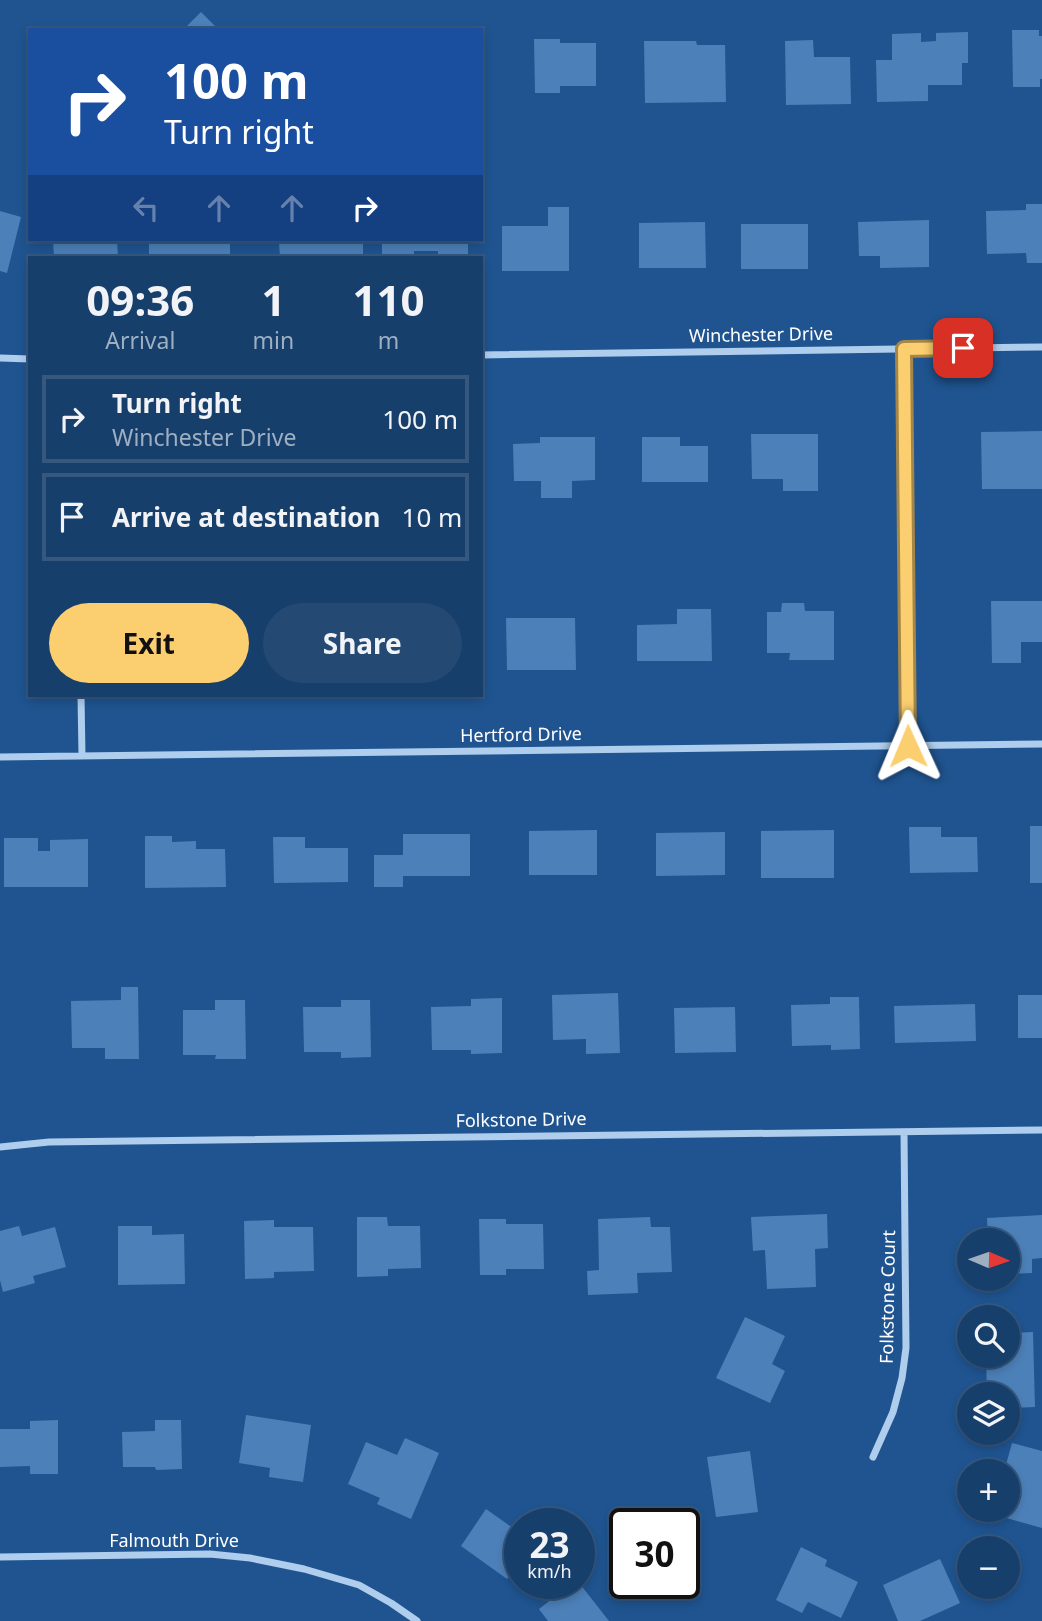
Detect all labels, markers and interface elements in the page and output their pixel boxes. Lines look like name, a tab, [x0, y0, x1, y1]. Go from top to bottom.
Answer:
text: 100 m	[164, 47, 309, 113]
icon: right	[49, 56, 140, 147]
text: Turn right	[164, 110, 314, 153]
icon: left	[127, 189, 165, 227]
icon: ahead	[200, 189, 238, 227]
icon: ahead	[273, 189, 311, 227]
icon: right	[346, 189, 384, 227]
text: 09:36	[86, 271, 194, 328]
text: 1	[261, 271, 285, 328]
text: 110	[353, 271, 425, 328]
pin	[933, 318, 993, 378]
street label: Winchester Drive	[689, 321, 833, 347]
text: Arrival	[105, 324, 175, 356]
text: min	[253, 324, 294, 356]
text: m	[378, 324, 399, 356]
icon: arrive	[944, 329, 982, 367]
text: Turn right	[112, 385, 242, 421]
icon: right	[53, 400, 91, 438]
text: 100 m	[382, 401, 458, 437]
text: Winchester Drive	[112, 421, 296, 453]
icon: arrive	[53, 498, 91, 536]
text: Arrive at destination	[112, 499, 381, 535]
text: 10 m	[402, 499, 462, 535]
button: Exit	[49, 603, 249, 683]
button: Share	[263, 603, 462, 683]
position arrow	[871, 709, 945, 783]
street label: Hertford Drive	[460, 721, 582, 747]
street label: Folkstone Drive	[455, 1106, 587, 1132]
north arrow	[957, 1228, 1020, 1292]
map controls	[957, 1228, 1020, 1599]
street label: Folkstone Court	[874, 1229, 900, 1364]
button: search	[957, 1305, 1020, 1368]
button: layers	[957, 1382, 1020, 1445]
button: +	[957, 1459, 1020, 1522]
speed limit sign: 30	[609, 1508, 700, 1599]
text: 23	[529, 1521, 570, 1568]
street label: Falmouth Drive	[109, 1528, 239, 1552]
button: −	[957, 1536, 1020, 1599]
text: km/h	[527, 1559, 572, 1583]

